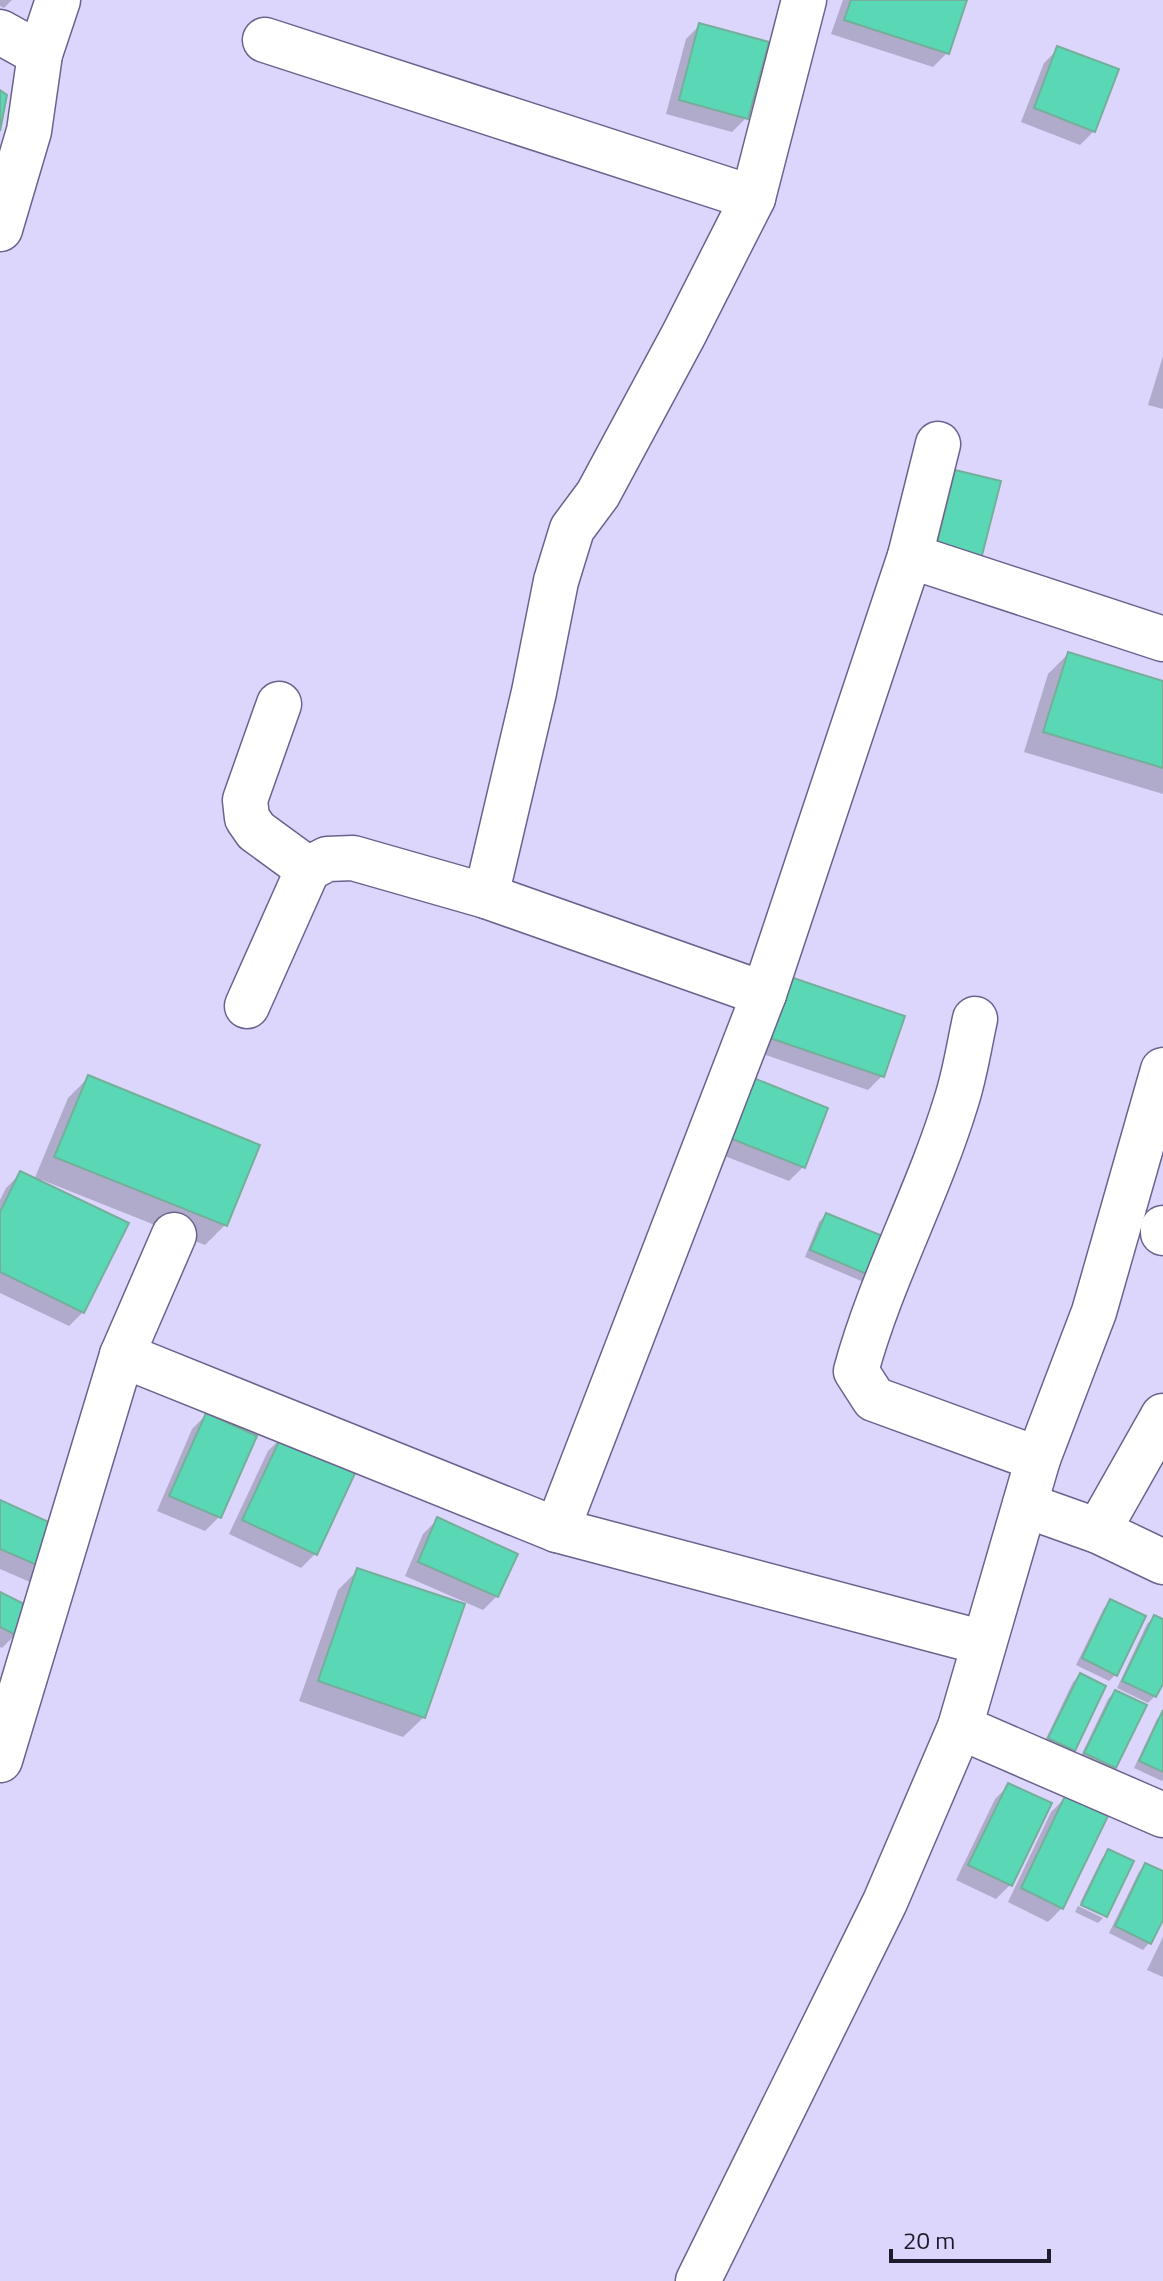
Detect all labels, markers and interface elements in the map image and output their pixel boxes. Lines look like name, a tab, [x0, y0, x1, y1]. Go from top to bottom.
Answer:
scale bar	[891, 2213, 1049, 2263]
text: 20 m	[903, 2222, 955, 2258]

